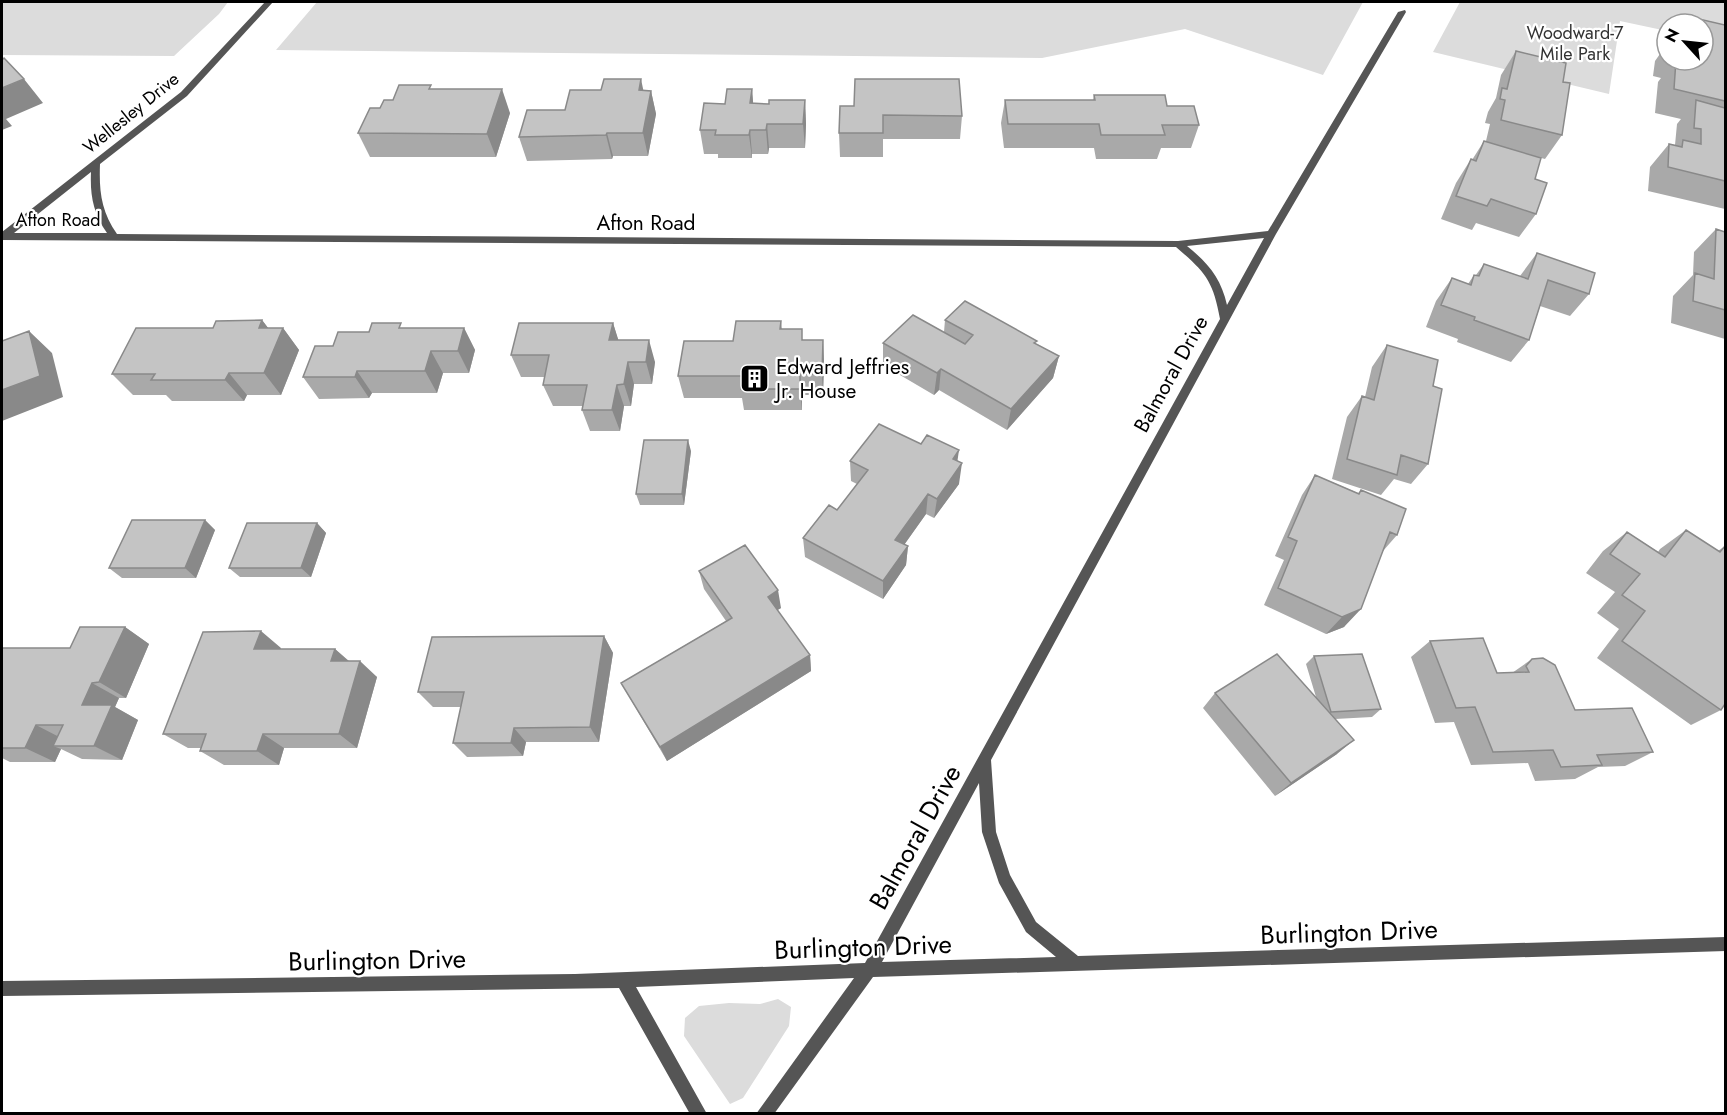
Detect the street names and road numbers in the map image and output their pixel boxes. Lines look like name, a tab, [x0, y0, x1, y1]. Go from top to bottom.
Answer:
street label: Wellesley Drive	[77, 66, 185, 160]
street label: Afton Road	[16, 207, 100, 233]
street label: Afton Road	[597, 208, 696, 238]
street label: Balmoral Drive	[1126, 310, 1216, 438]
street label: Balmoral Drive	[859, 758, 971, 916]
street label: Burlington Drive	[1259, 910, 1439, 954]
street label: Burlington Drive	[773, 925, 953, 969]
street label: Burlington Drive	[288, 939, 466, 981]

